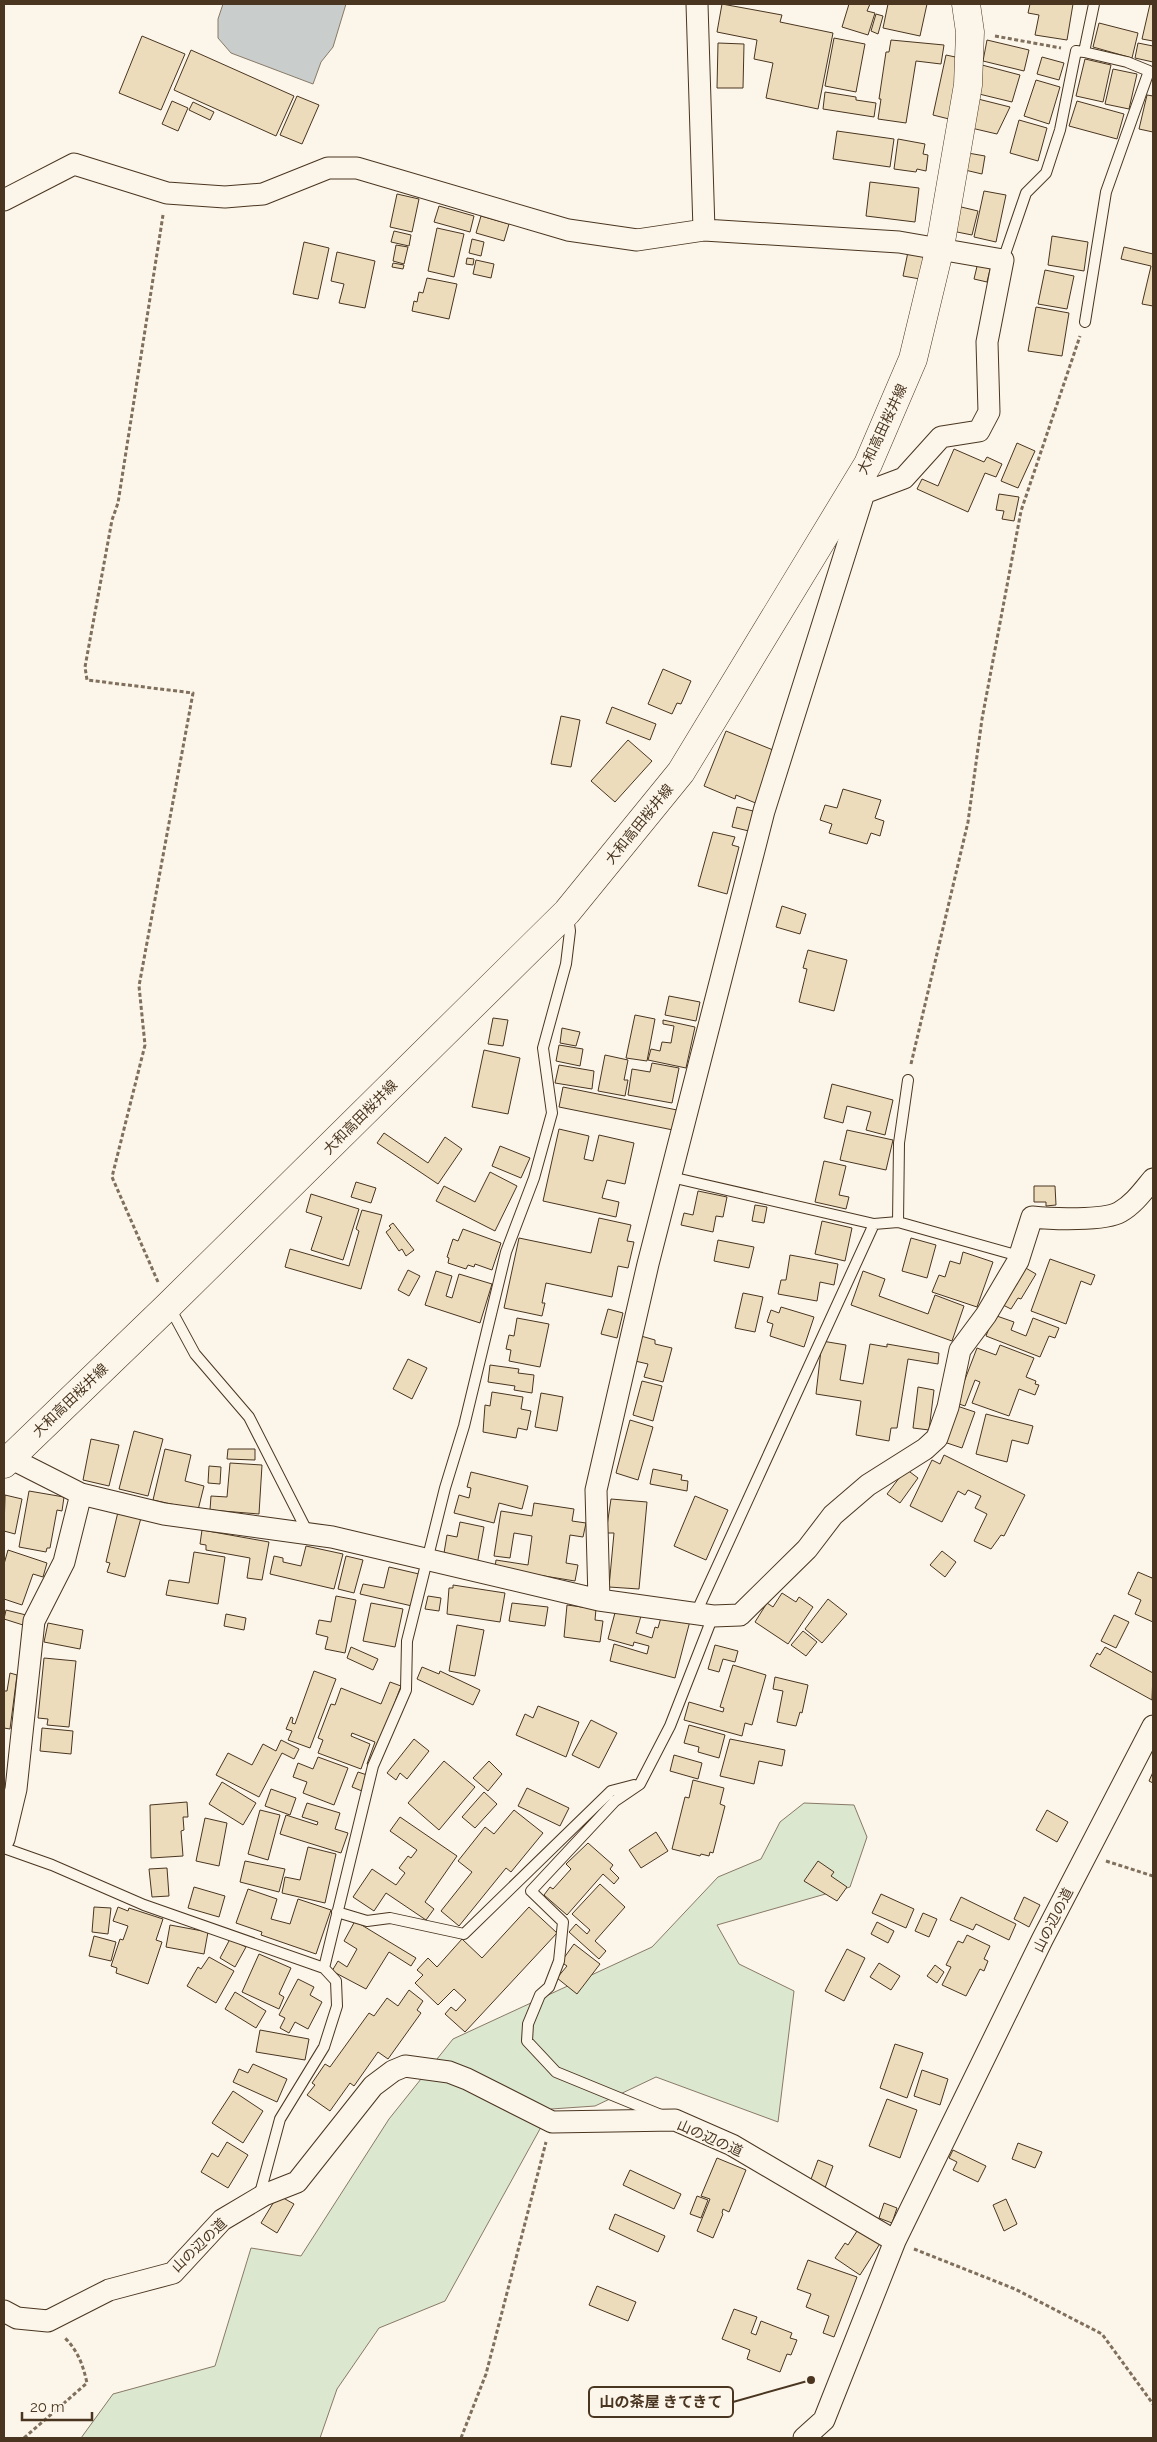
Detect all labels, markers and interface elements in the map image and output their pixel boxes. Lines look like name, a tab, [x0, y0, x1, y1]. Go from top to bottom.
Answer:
street label: 大和高田桜井線	[854, 381, 910, 477]
street label: 大和高田桜井線	[602, 781, 676, 867]
street label: 大和高田桜井線	[320, 1077, 400, 1157]
street label: 大和高田桜井線	[29, 1360, 111, 1440]
street label: 山の辺の道	[1030, 1885, 1076, 1955]
street label: 山の辺の道	[675, 2116, 745, 2160]
street label: 山の辺の道	[168, 2215, 230, 2275]
callout: 山の茶屋 きてきて	[589, 2387, 733, 2417]
scale bar	[22, 2390, 92, 2422]
text: 山の茶屋 きてきて	[599, 2393, 723, 2411]
text: 20 m	[30, 2398, 65, 2416]

